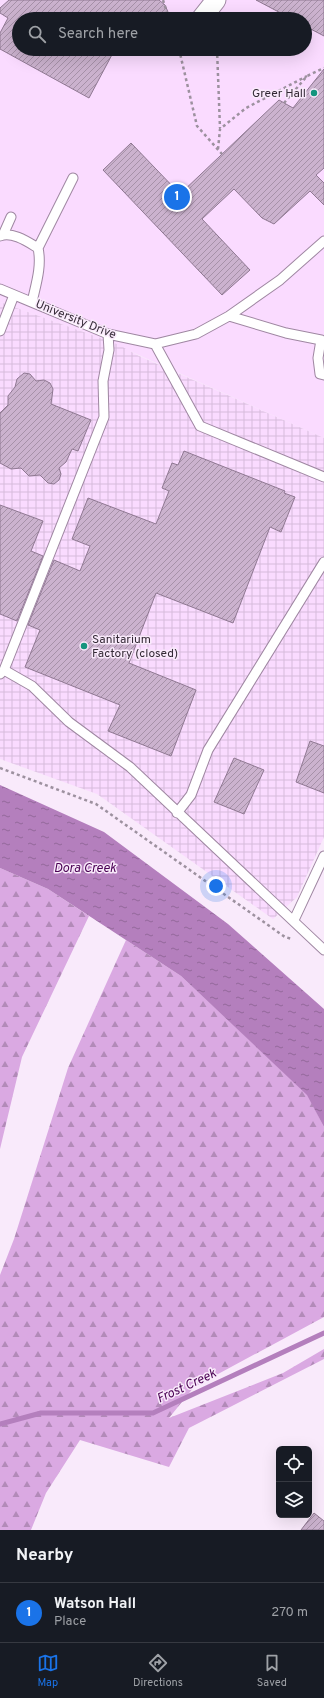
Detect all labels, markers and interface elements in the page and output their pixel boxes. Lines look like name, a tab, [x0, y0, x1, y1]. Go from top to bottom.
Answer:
search box	[12, 12, 312, 56]
icon: search	[26, 23, 48, 45]
text: Search here	[58, 25, 138, 44]
place label: Greer Hall	[252, 86, 306, 102]
marker: Greer Hall	[309, 88, 319, 98]
pin: 1	[164, 182, 190, 212]
street label: University Drive	[33, 296, 118, 343]
place label: Sanitarium Factory (closed)	[92, 632, 178, 662]
marker: Sanitarium Factory (closed)	[79, 641, 89, 651]
water label: Dora Creek	[54, 861, 117, 877]
your location	[206, 876, 226, 896]
water label: Frost Creek	[155, 1366, 219, 1407]
map controls	[276, 1446, 312, 1518]
button: locate	[276, 1446, 312, 1482]
button: layers	[276, 1482, 312, 1518]
text: Nearby	[16, 1545, 73, 1567]
text: Watson Hall	[54, 1595, 136, 1614]
text: 1	[26, 1605, 32, 1621]
text: 270 m	[271, 1605, 308, 1621]
text: Place	[54, 1614, 86, 1630]
tab: Map	[37, 1652, 59, 1690]
tab: Directions	[133, 1652, 183, 1690]
tab: Saved	[257, 1652, 287, 1690]

